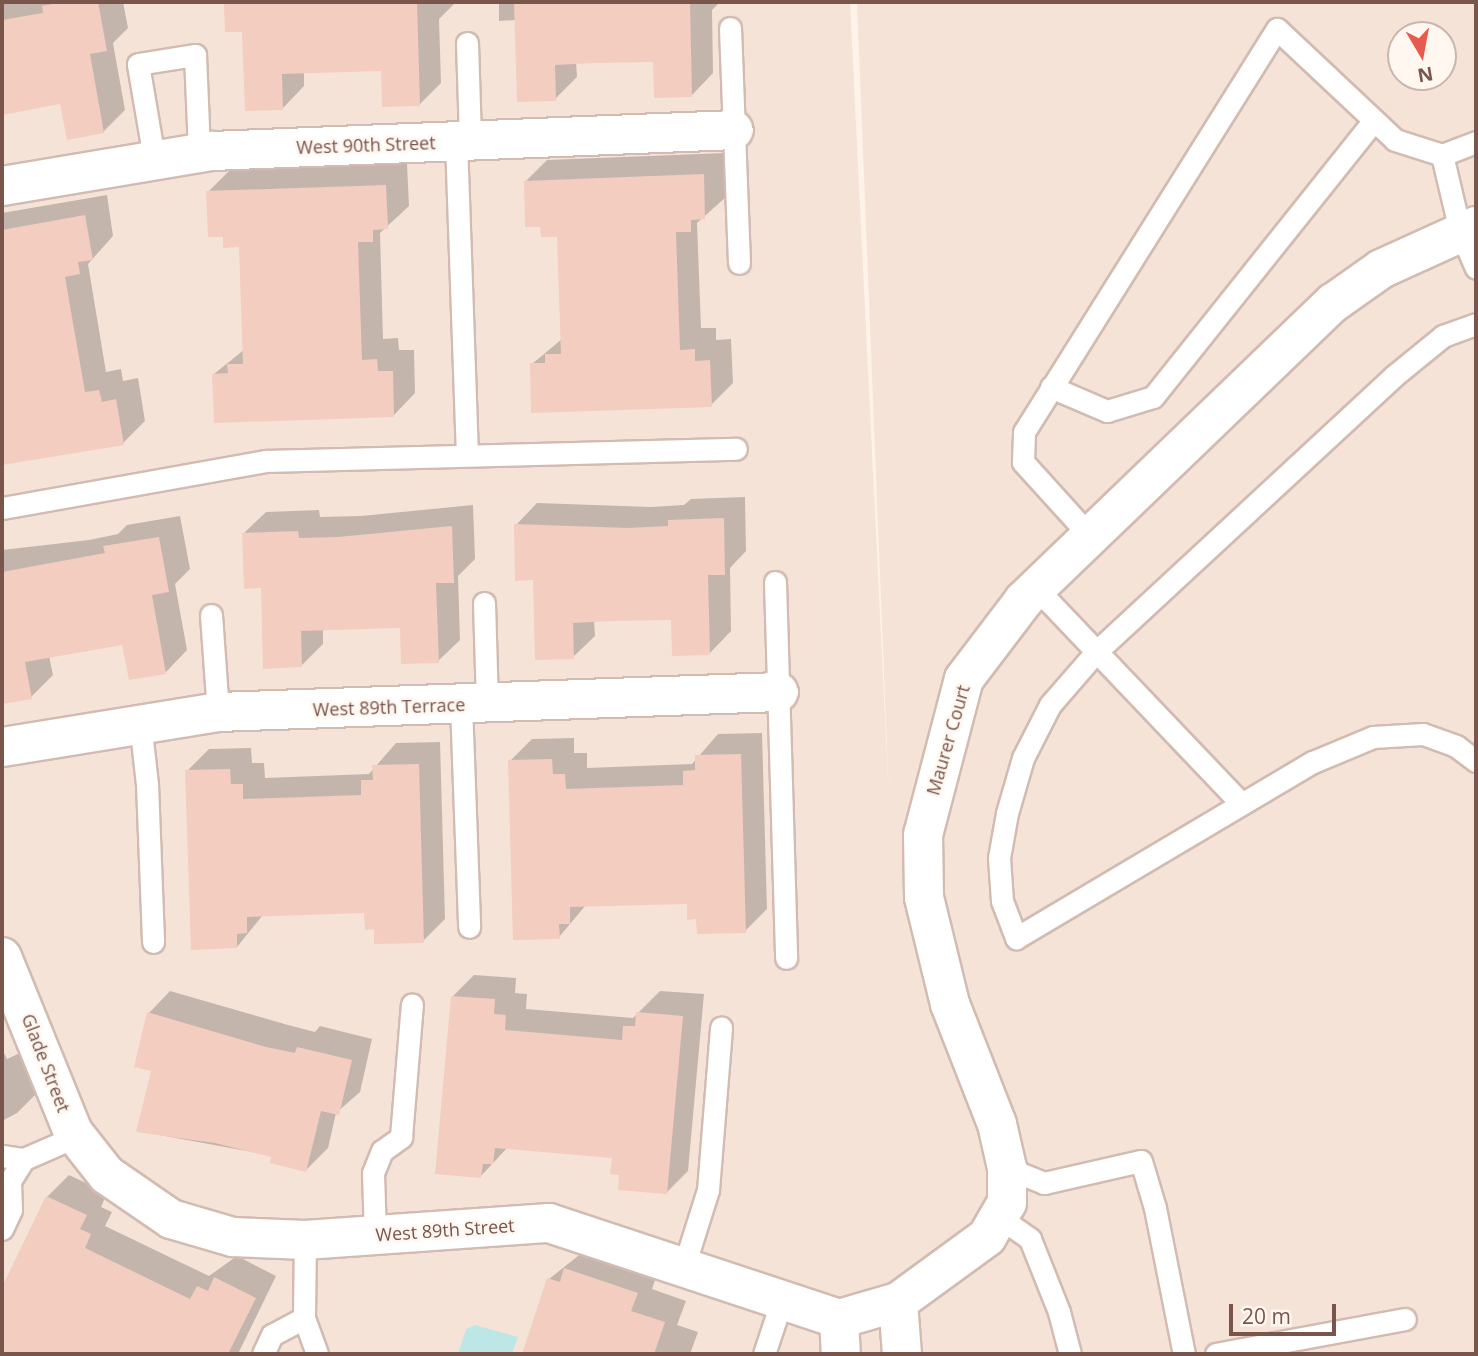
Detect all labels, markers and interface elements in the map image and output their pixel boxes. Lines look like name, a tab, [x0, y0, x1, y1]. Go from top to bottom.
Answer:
north arrow	[1387, 21, 1457, 91]
text: N	[1415, 61, 1435, 89]
street label: West 90th Street	[296, 132, 436, 158]
street label: Maurer Court	[922, 682, 974, 798]
street label: West 89th Terrace	[312, 694, 466, 720]
street label: Glade Street	[17, 1011, 75, 1115]
street label: West 89th Street	[375, 1214, 515, 1246]
scale bar	[1233, 1290, 1340, 1334]
text: 20 m	[1242, 1302, 1291, 1330]

